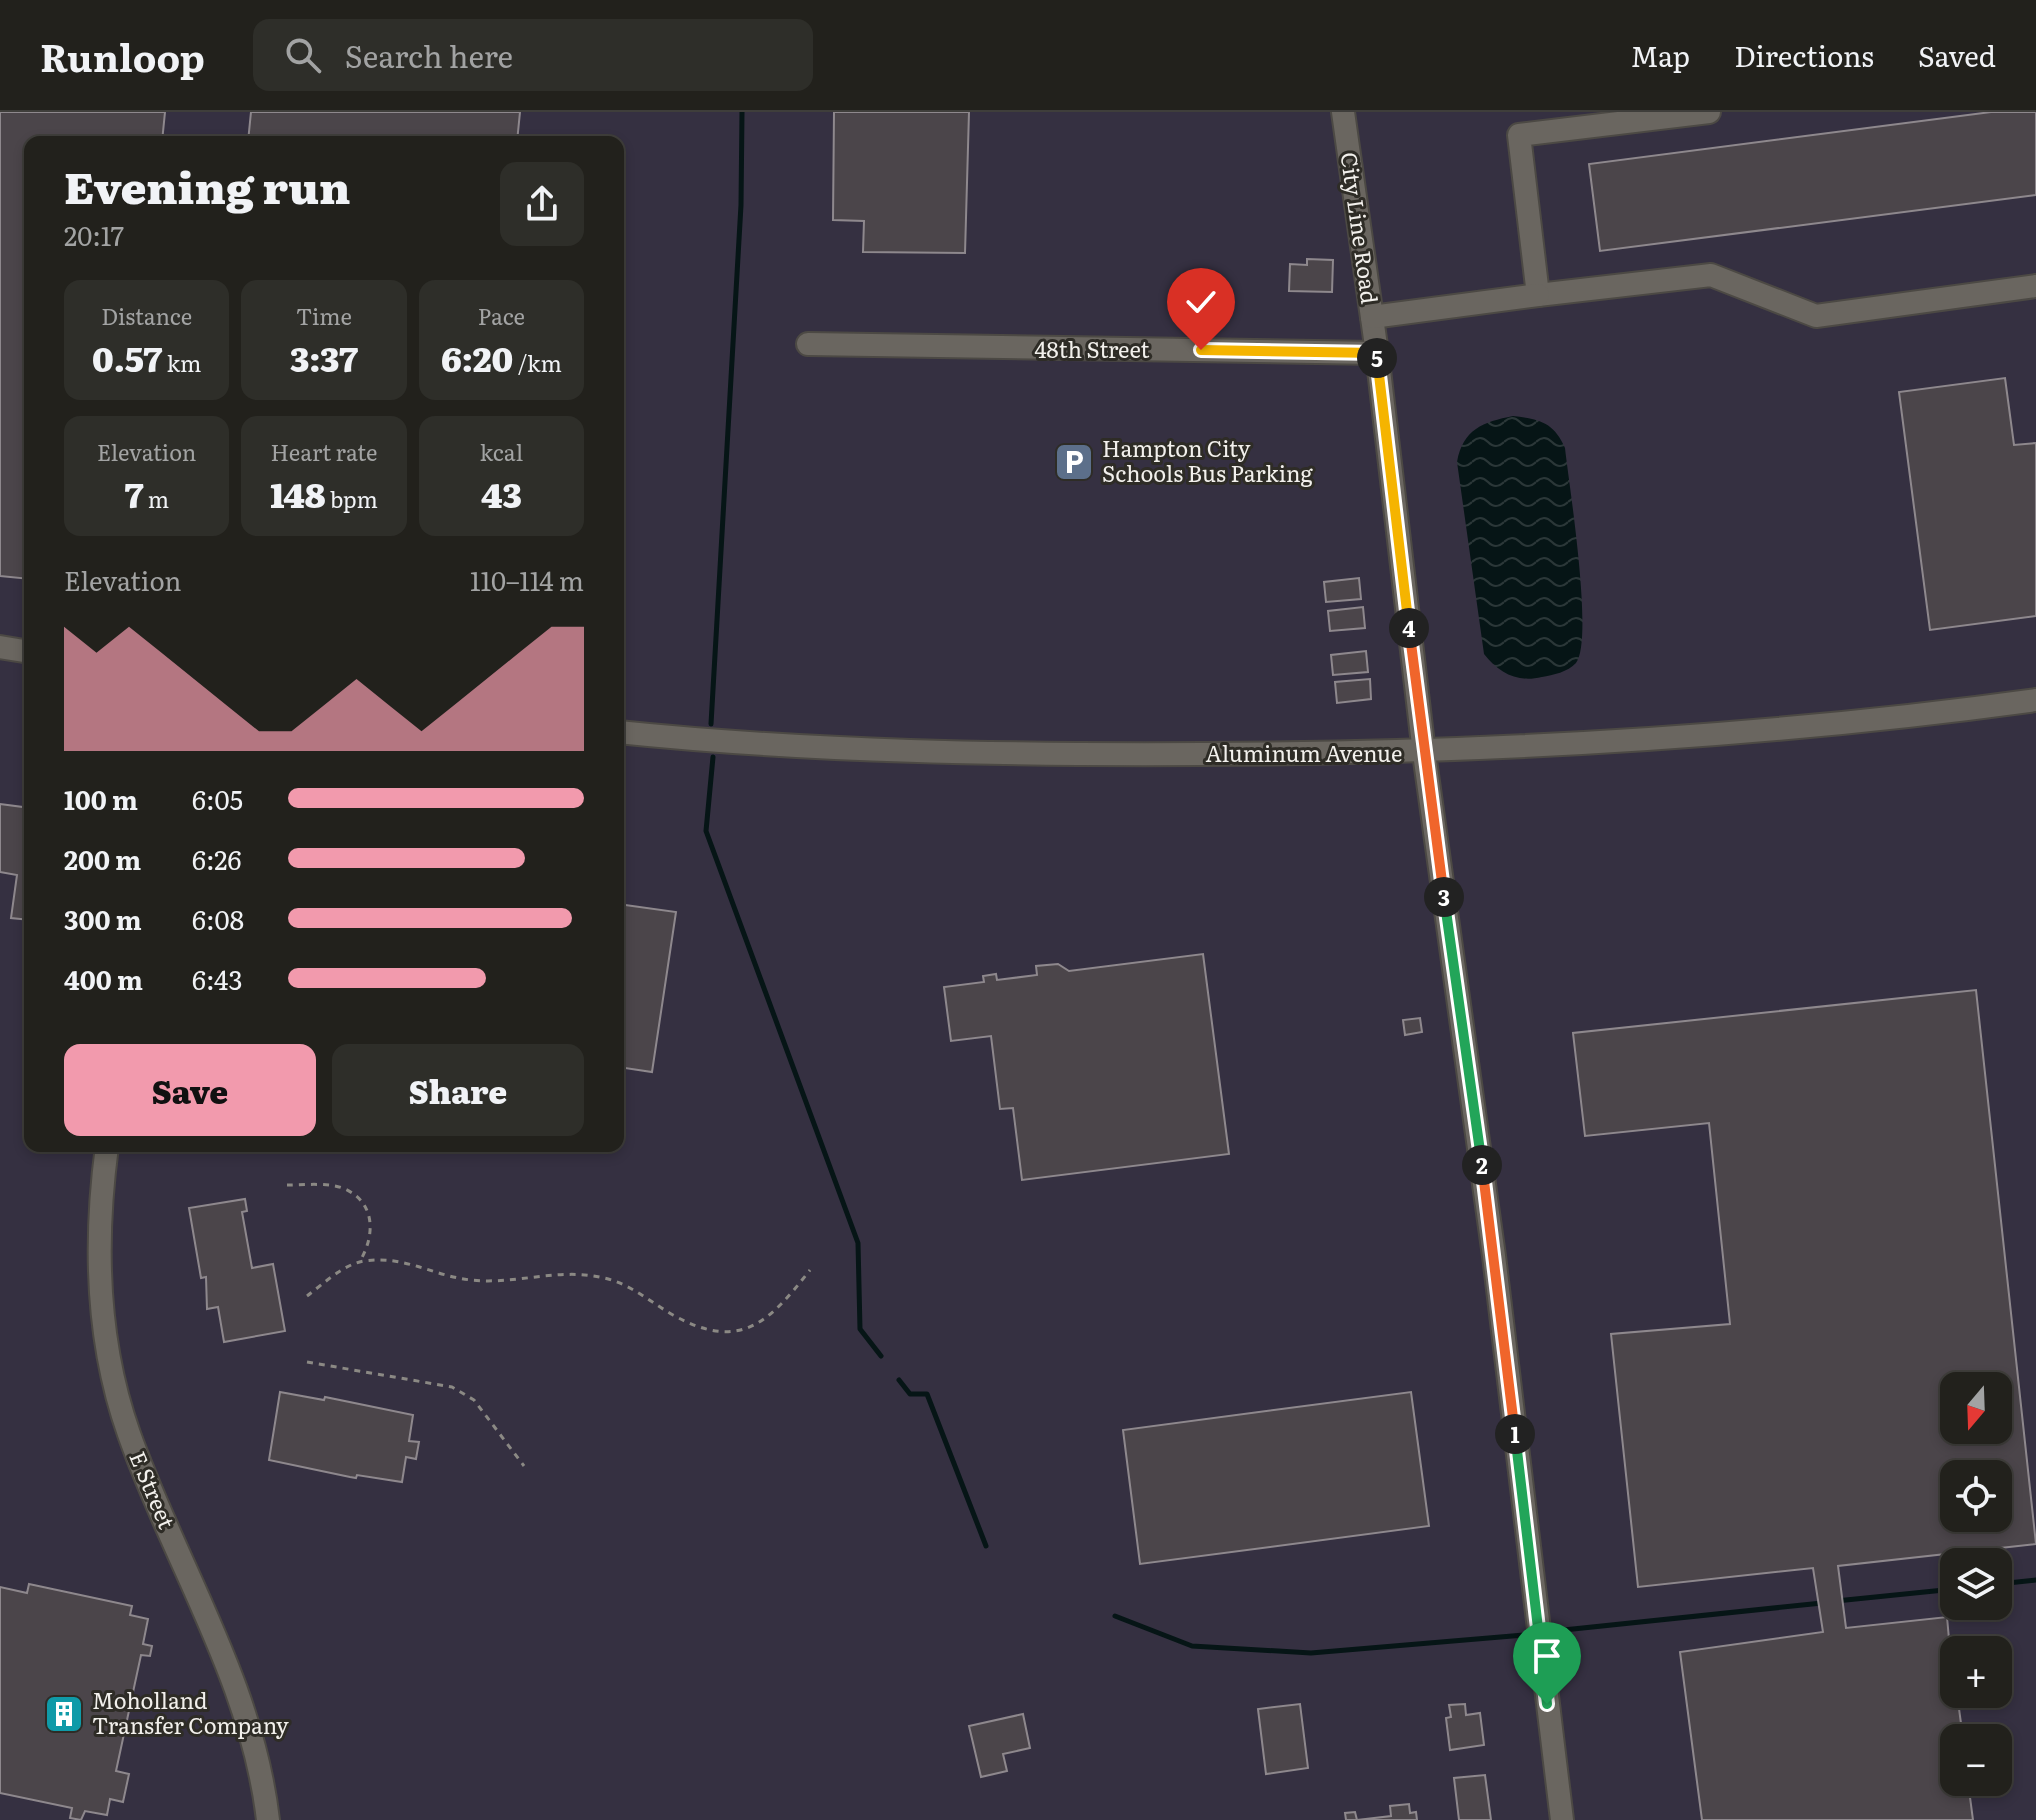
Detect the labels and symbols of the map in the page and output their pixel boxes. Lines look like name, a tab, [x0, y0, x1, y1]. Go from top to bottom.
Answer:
street label: City Line Road	[1334, 150, 1387, 306]
pin	[1167, 268, 1235, 350]
street label: 48th Street	[1034, 332, 1150, 365]
pin: 5	[1357, 338, 1397, 378]
place label: Hampton City Schools Bus Parking	[1102, 431, 1314, 489]
parking icon: Hampton City Schools Bus Parking	[1053, 441, 1095, 483]
pin: 4	[1389, 608, 1429, 648]
street label: Aluminum Avenue	[1206, 736, 1402, 769]
pin: 3	[1424, 877, 1464, 917]
pin: 2	[1462, 1145, 1502, 1185]
north arrow	[1940, 1372, 2012, 1444]
pin: 1	[1495, 1414, 1535, 1454]
street label: E Street	[122, 1446, 185, 1533]
pin	[1513, 1622, 1581, 1704]
place label: Moholland Transfer Company	[92, 1683, 289, 1741]
building icon: Moholland Transfer Company	[43, 1693, 85, 1735]

